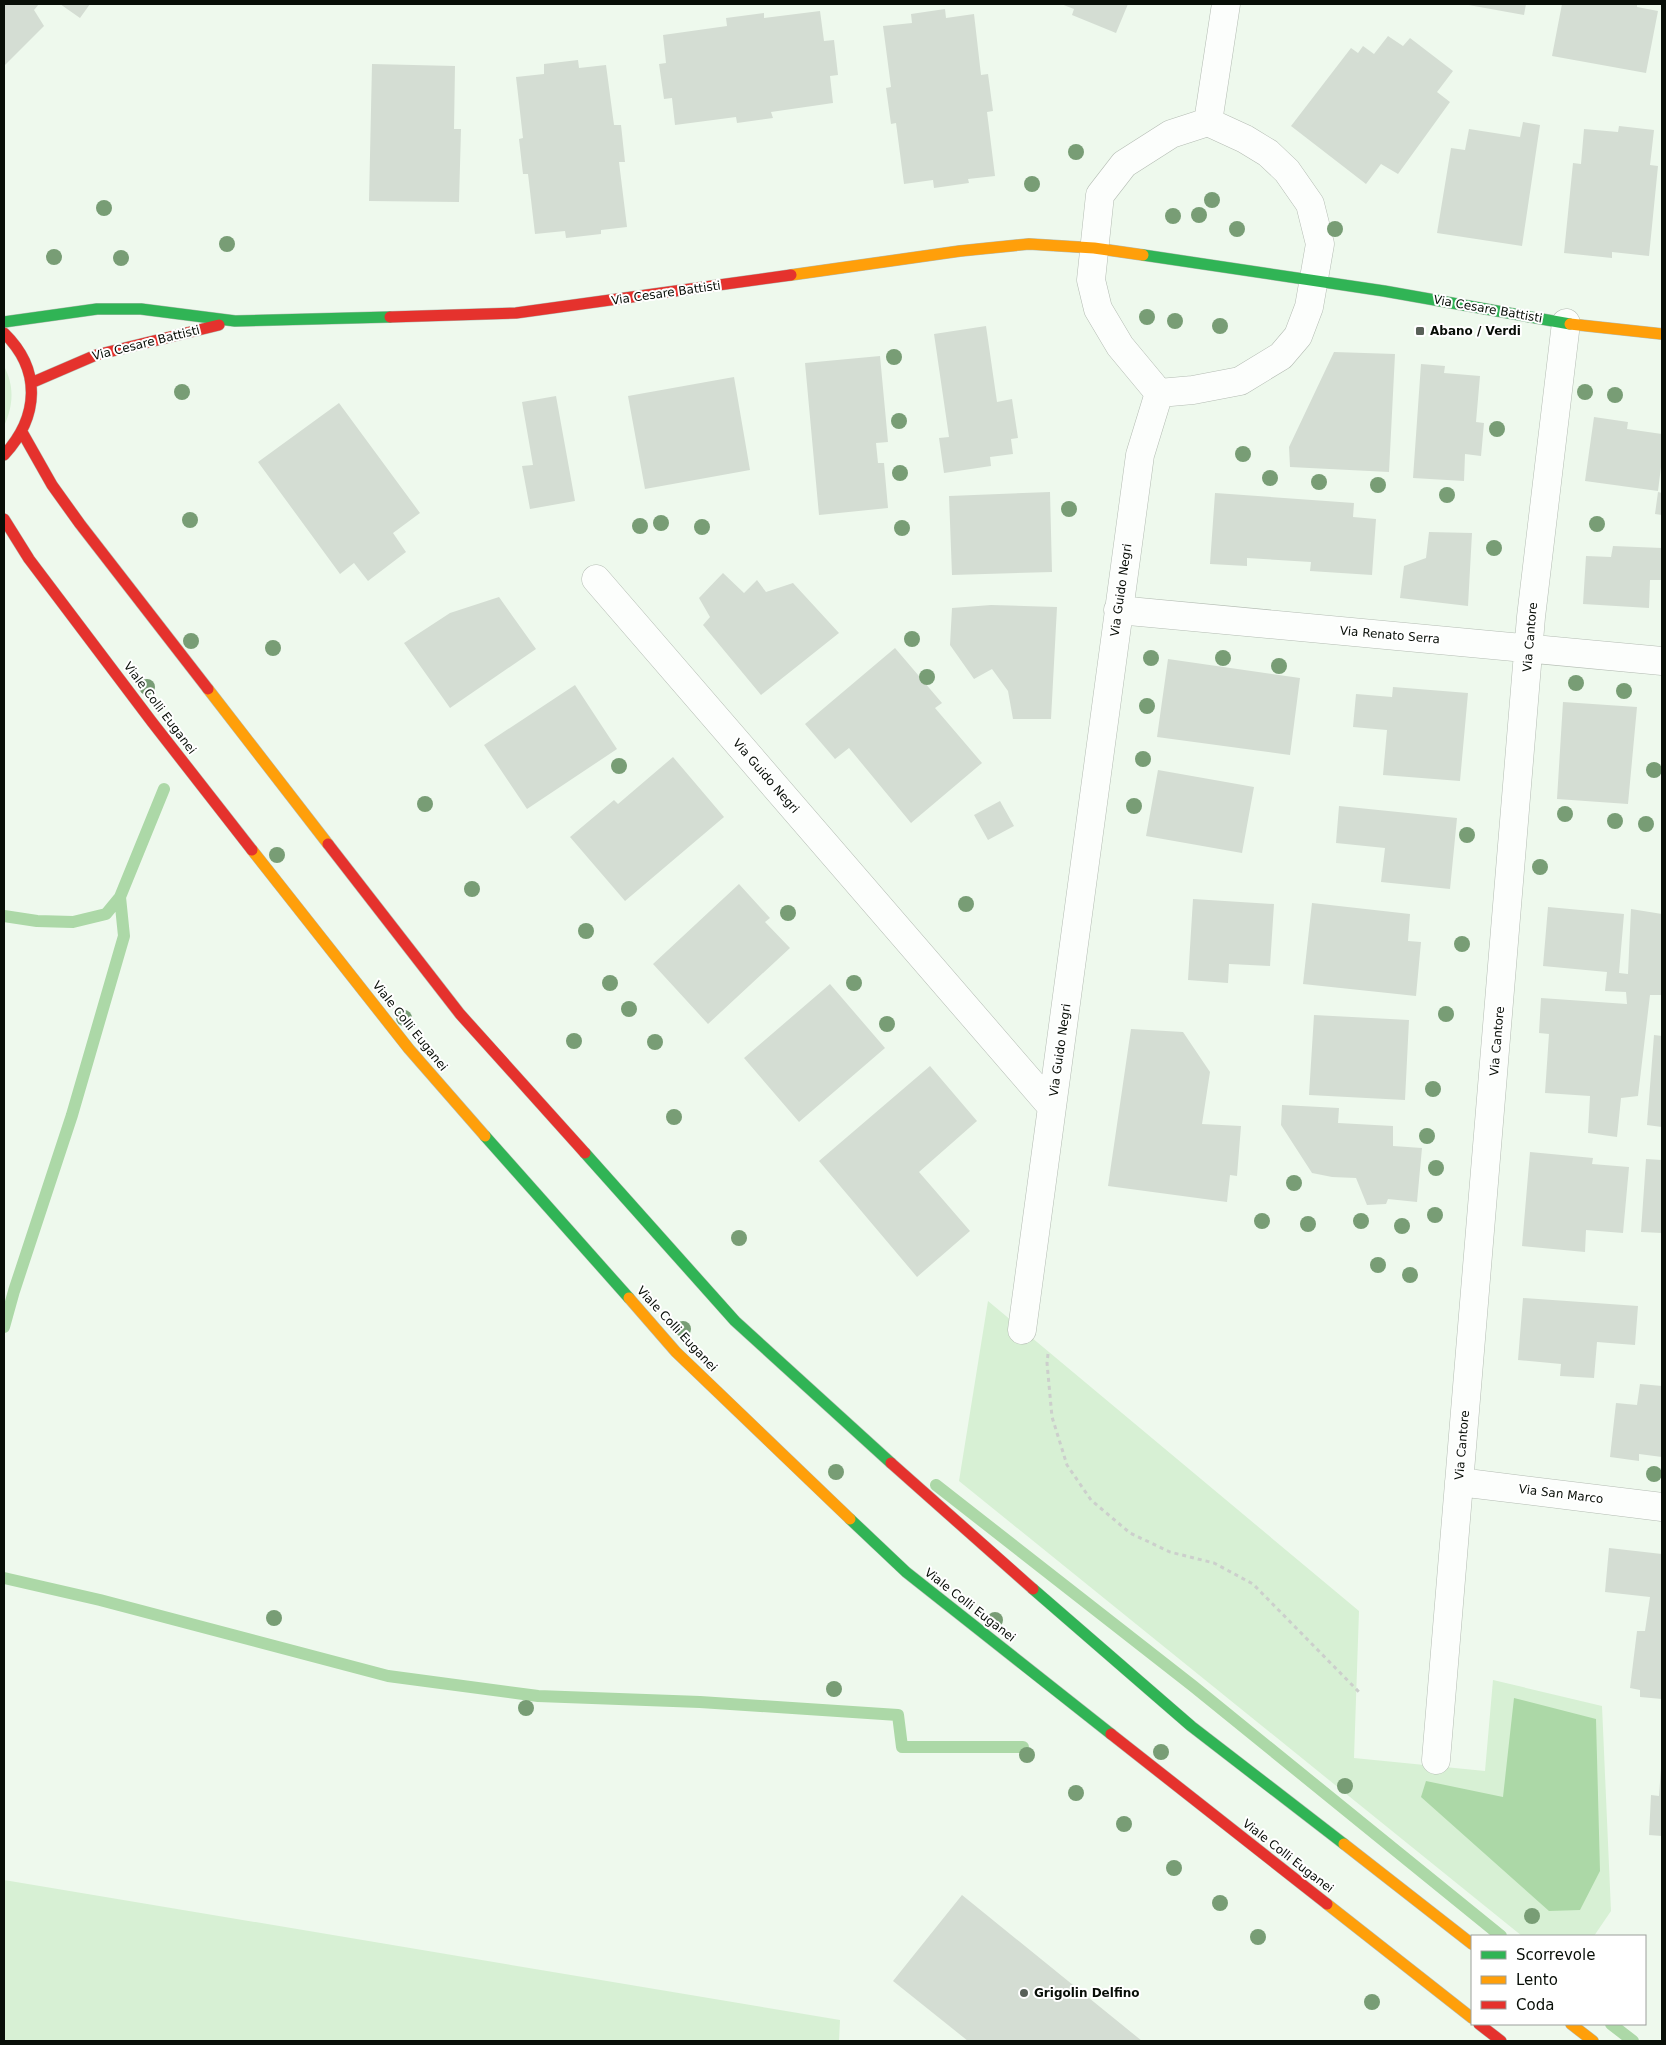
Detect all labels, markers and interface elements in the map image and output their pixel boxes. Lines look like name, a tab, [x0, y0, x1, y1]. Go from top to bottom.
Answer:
street label: Via Cesare Battisti	[610, 278, 722, 308]
street label: Via Cesare Battisti	[1432, 293, 1544, 325]
street label: Via Cesare Battisti	[91, 323, 201, 363]
place label: Abano / Verdi	[1430, 324, 1521, 338]
marker: Abano / Verdi	[1414, 325, 1426, 337]
street label: Via Guido Negri	[1108, 543, 1134, 637]
street label: Via Cantore	[1520, 602, 1540, 672]
street label: Via Renato Serra	[1339, 624, 1441, 646]
street label: Viale Colli Euganei	[121, 659, 199, 757]
street label: Via Guido Negri	[730, 736, 802, 816]
street label: Viale Colli Euganei	[370, 978, 450, 1074]
street label: Via Guido Negri	[1047, 1003, 1073, 1097]
street label: Via Cantore	[1487, 1006, 1507, 1076]
street label: Viale Colli Euganei	[634, 1284, 720, 1374]
street label: Via Cantore	[1452, 1410, 1472, 1480]
street label: Via San Marco	[1518, 1482, 1604, 1506]
street label: Viale Colli Euganei	[922, 1565, 1018, 1645]
street label: Viale Colli Euganei	[1240, 1816, 1336, 1896]
legend	[1471, 1935, 1646, 2025]
text: Scorrevole	[1516, 1946, 1595, 1964]
text: Lento	[1516, 1971, 1558, 1989]
place label: Grigolin Delfino	[1034, 1986, 1140, 2000]
marker: Grigolin Delfino	[1018, 1987, 1030, 1999]
text: Coda	[1516, 1996, 1554, 2014]

